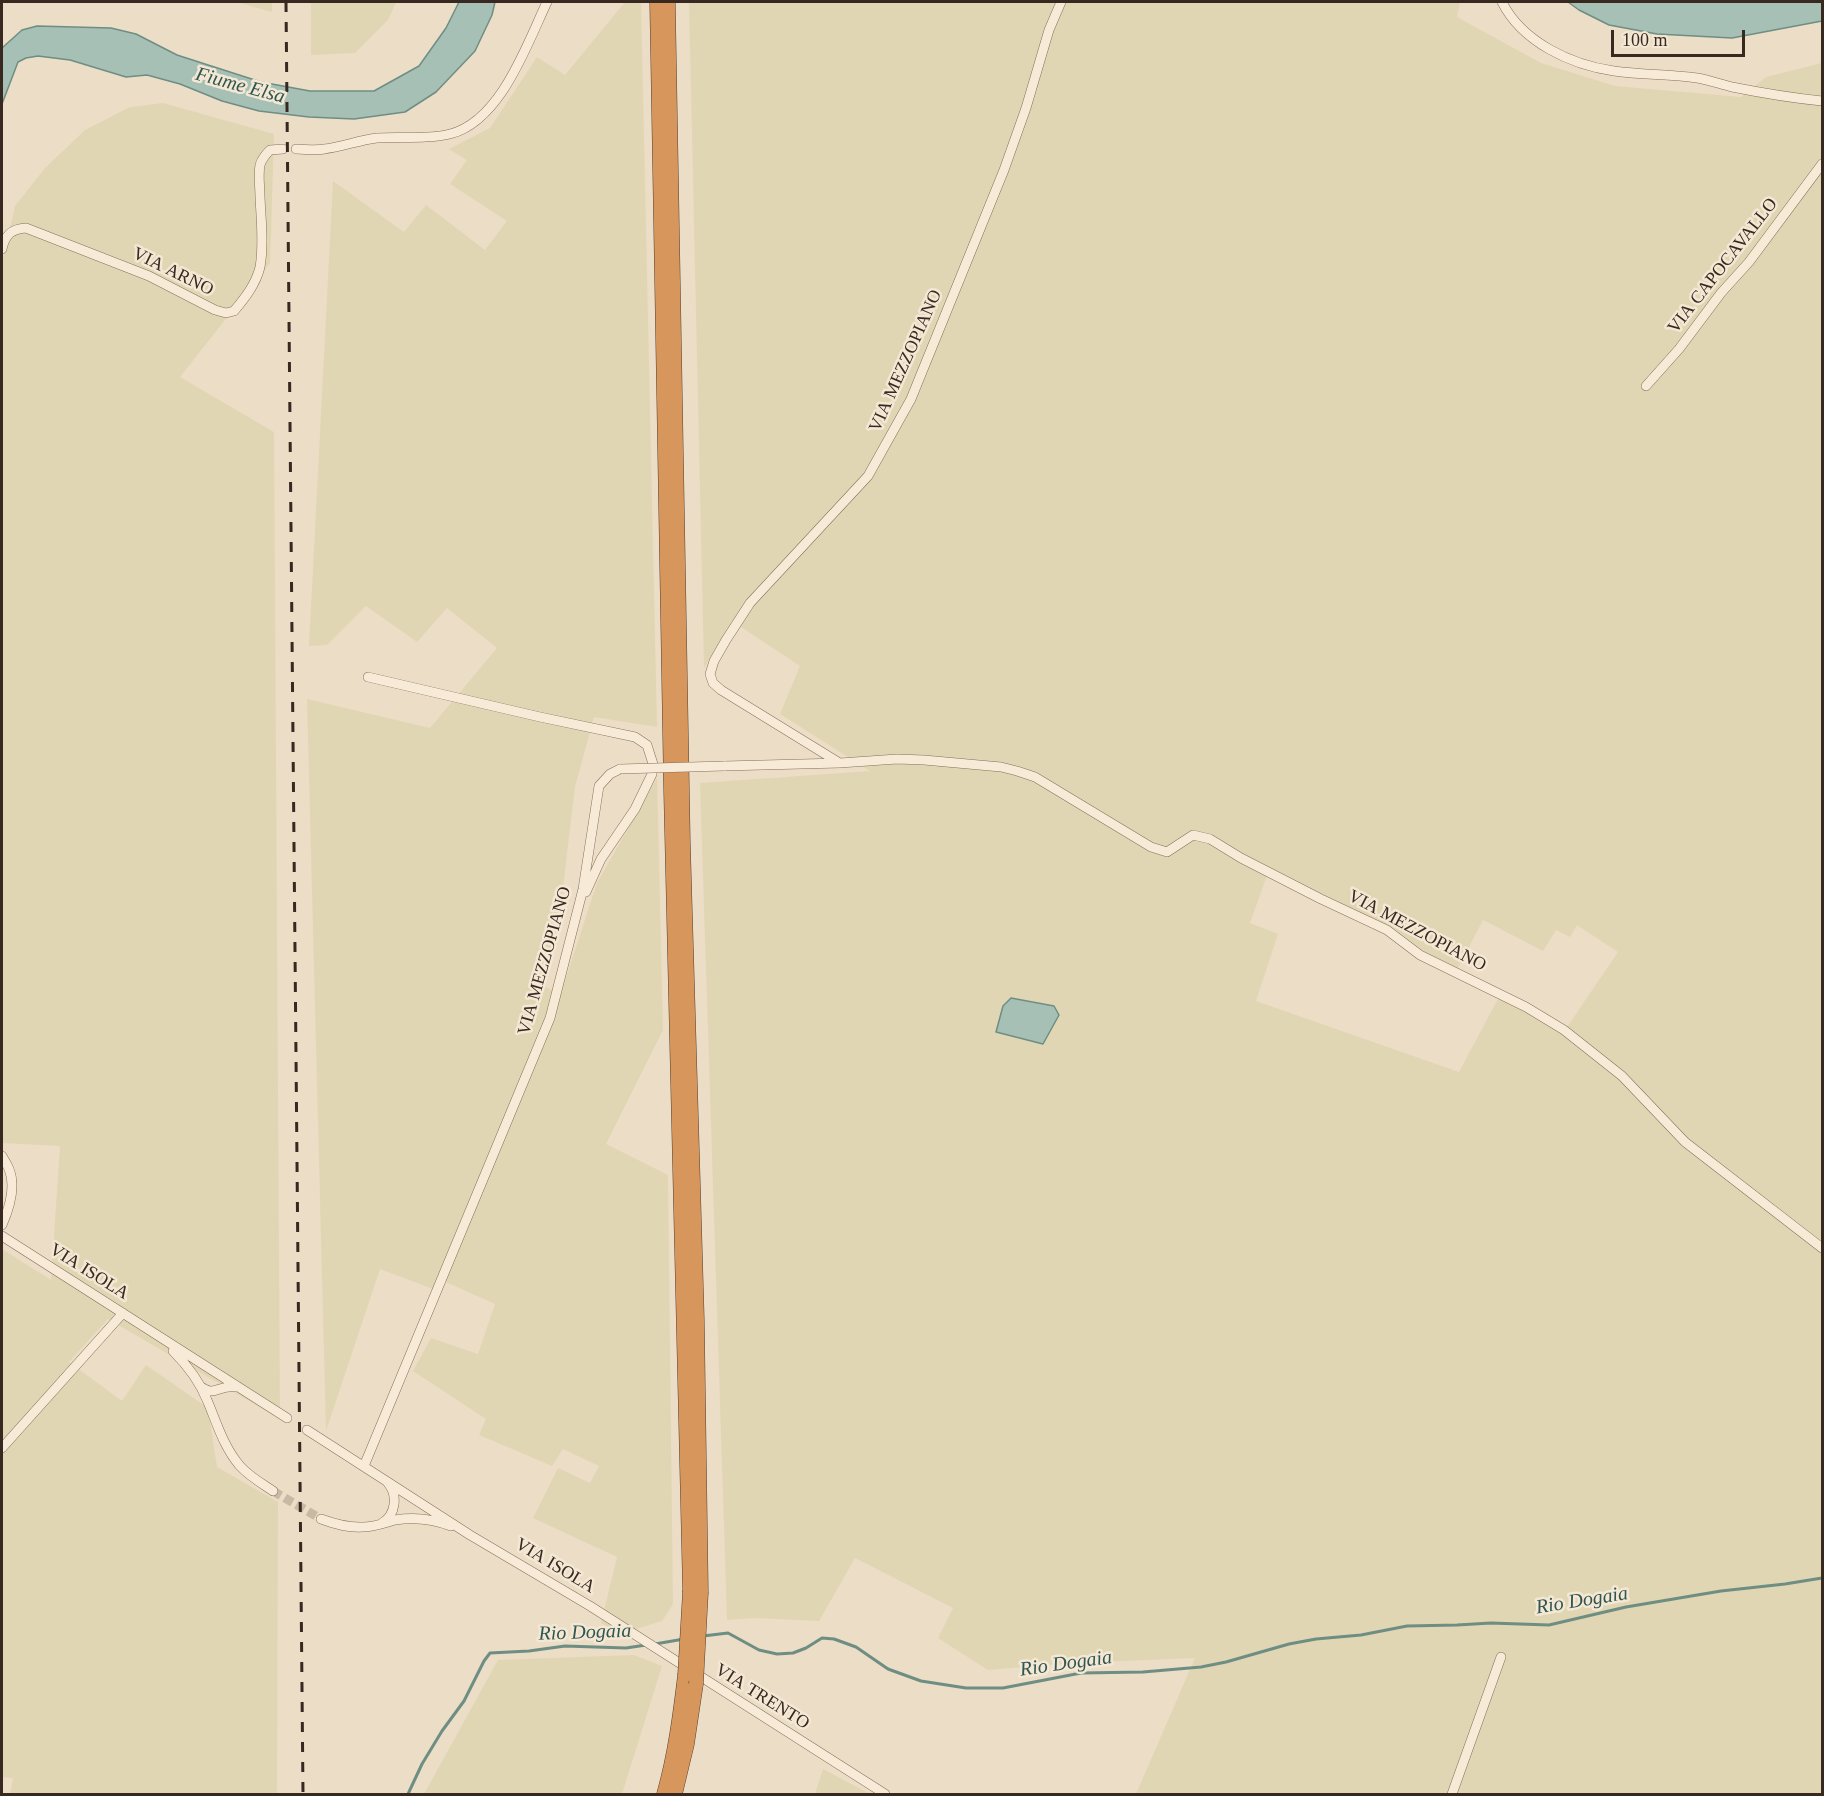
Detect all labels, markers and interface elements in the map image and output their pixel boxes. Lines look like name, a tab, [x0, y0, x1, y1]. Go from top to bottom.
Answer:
scale bar	[1614, 18, 1748, 56]
text: 100 m	[1622, 30, 1668, 50]
water label: Fiume Elsa	[193, 63, 287, 109]
street label: VIA CAPOCAVALLO	[1663, 194, 1783, 338]
street label: VIA ARNO	[129, 243, 217, 301]
street label: VIA MEZZOPIANO	[865, 287, 947, 435]
street label: VIA MEZZOPIANO	[513, 884, 577, 1038]
street label: VIA MEZZOPIANO	[1344, 885, 1490, 977]
street label: VIA ISOLA	[45, 1239, 133, 1305]
street label: VIA ISOLA	[511, 1534, 599, 1598]
water label: Rio Dogaia	[1534, 1582, 1630, 1620]
water label: Rio Dogaia	[538, 1619, 632, 1647]
water label: Rio Dogaia	[1018, 1646, 1114, 1682]
street label: VIA TRENTO	[711, 1659, 813, 1735]

